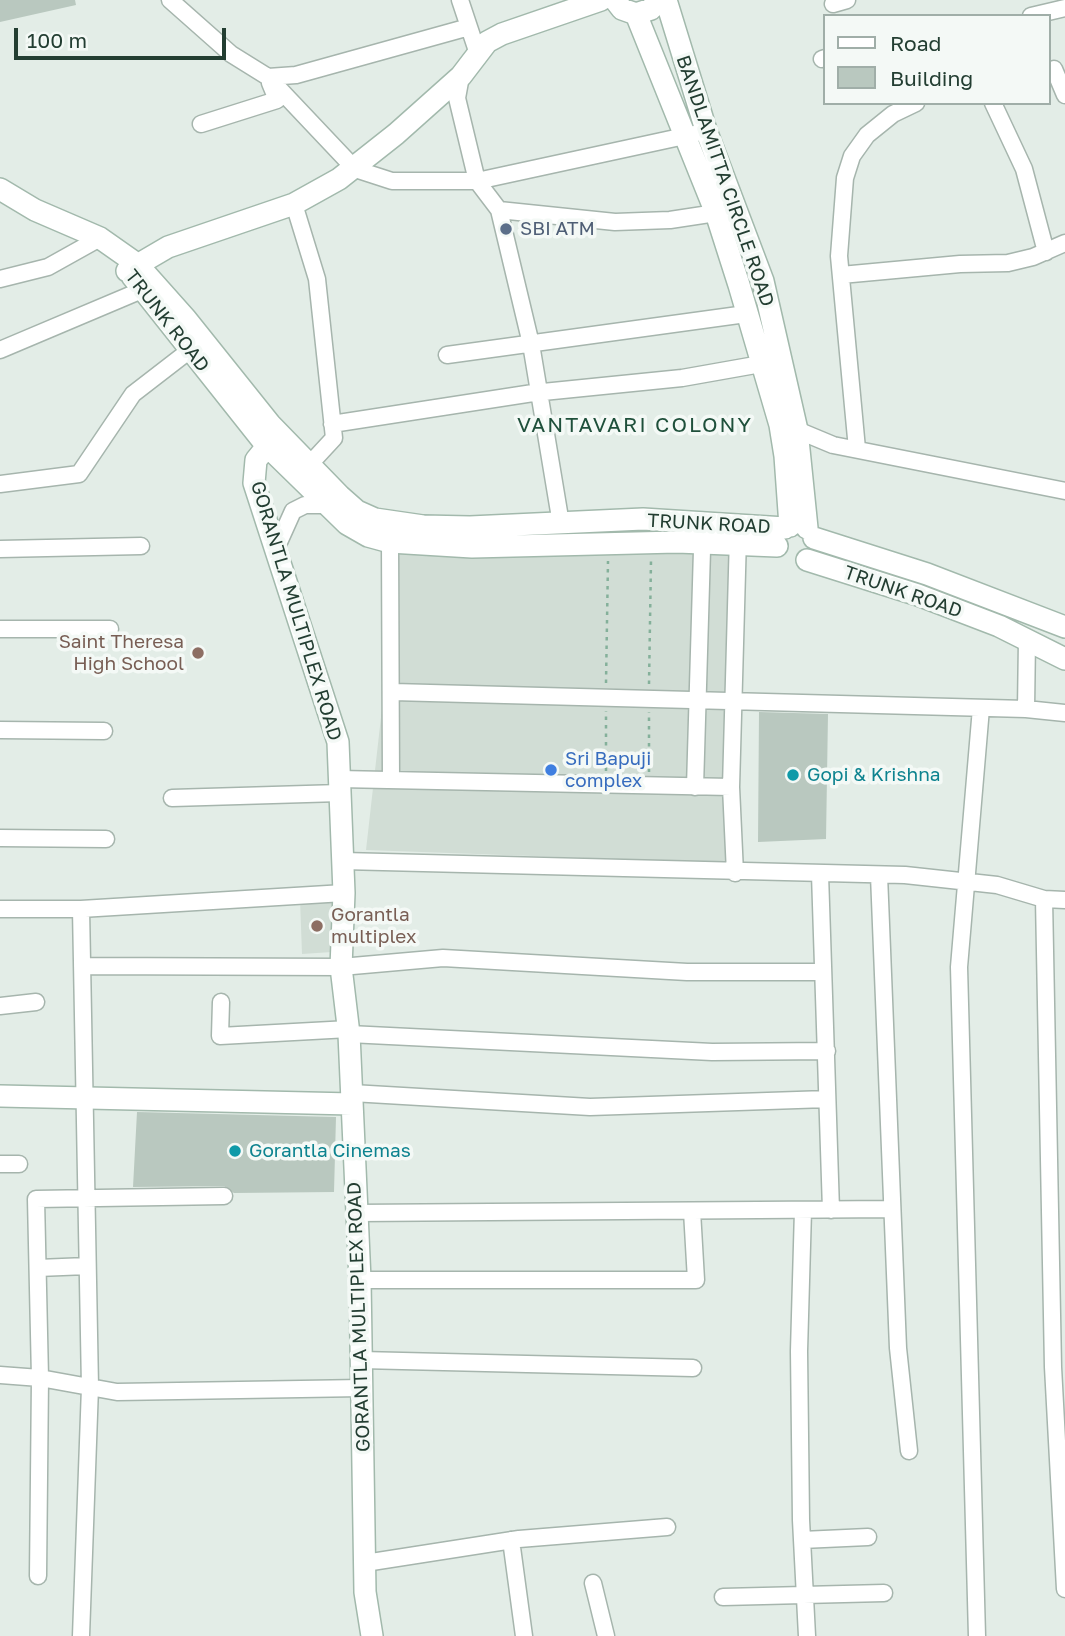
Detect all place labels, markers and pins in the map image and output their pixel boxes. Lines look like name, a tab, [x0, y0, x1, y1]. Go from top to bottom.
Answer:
place label: SBI ATM	[520, 218, 595, 240]
marker: SBI ATM	[498, 221, 514, 237]
place label: Saint Theresa High School	[59, 631, 184, 675]
marker: Saint Theresa High School	[190, 645, 206, 661]
place label: Sri Bapuji complex	[565, 748, 651, 792]
marker: Sri Bapuji complex	[543, 762, 559, 778]
place label: Gopi & Krishna	[807, 764, 941, 786]
marker: Gopi & Krishna	[785, 767, 801, 783]
place label: Gorantla multiplex	[331, 904, 416, 948]
marker: Gorantla multiplex	[309, 918, 325, 934]
place label: Gorantla Cinemas	[249, 1140, 411, 1162]
marker: Gorantla Cinemas	[227, 1143, 243, 1159]

